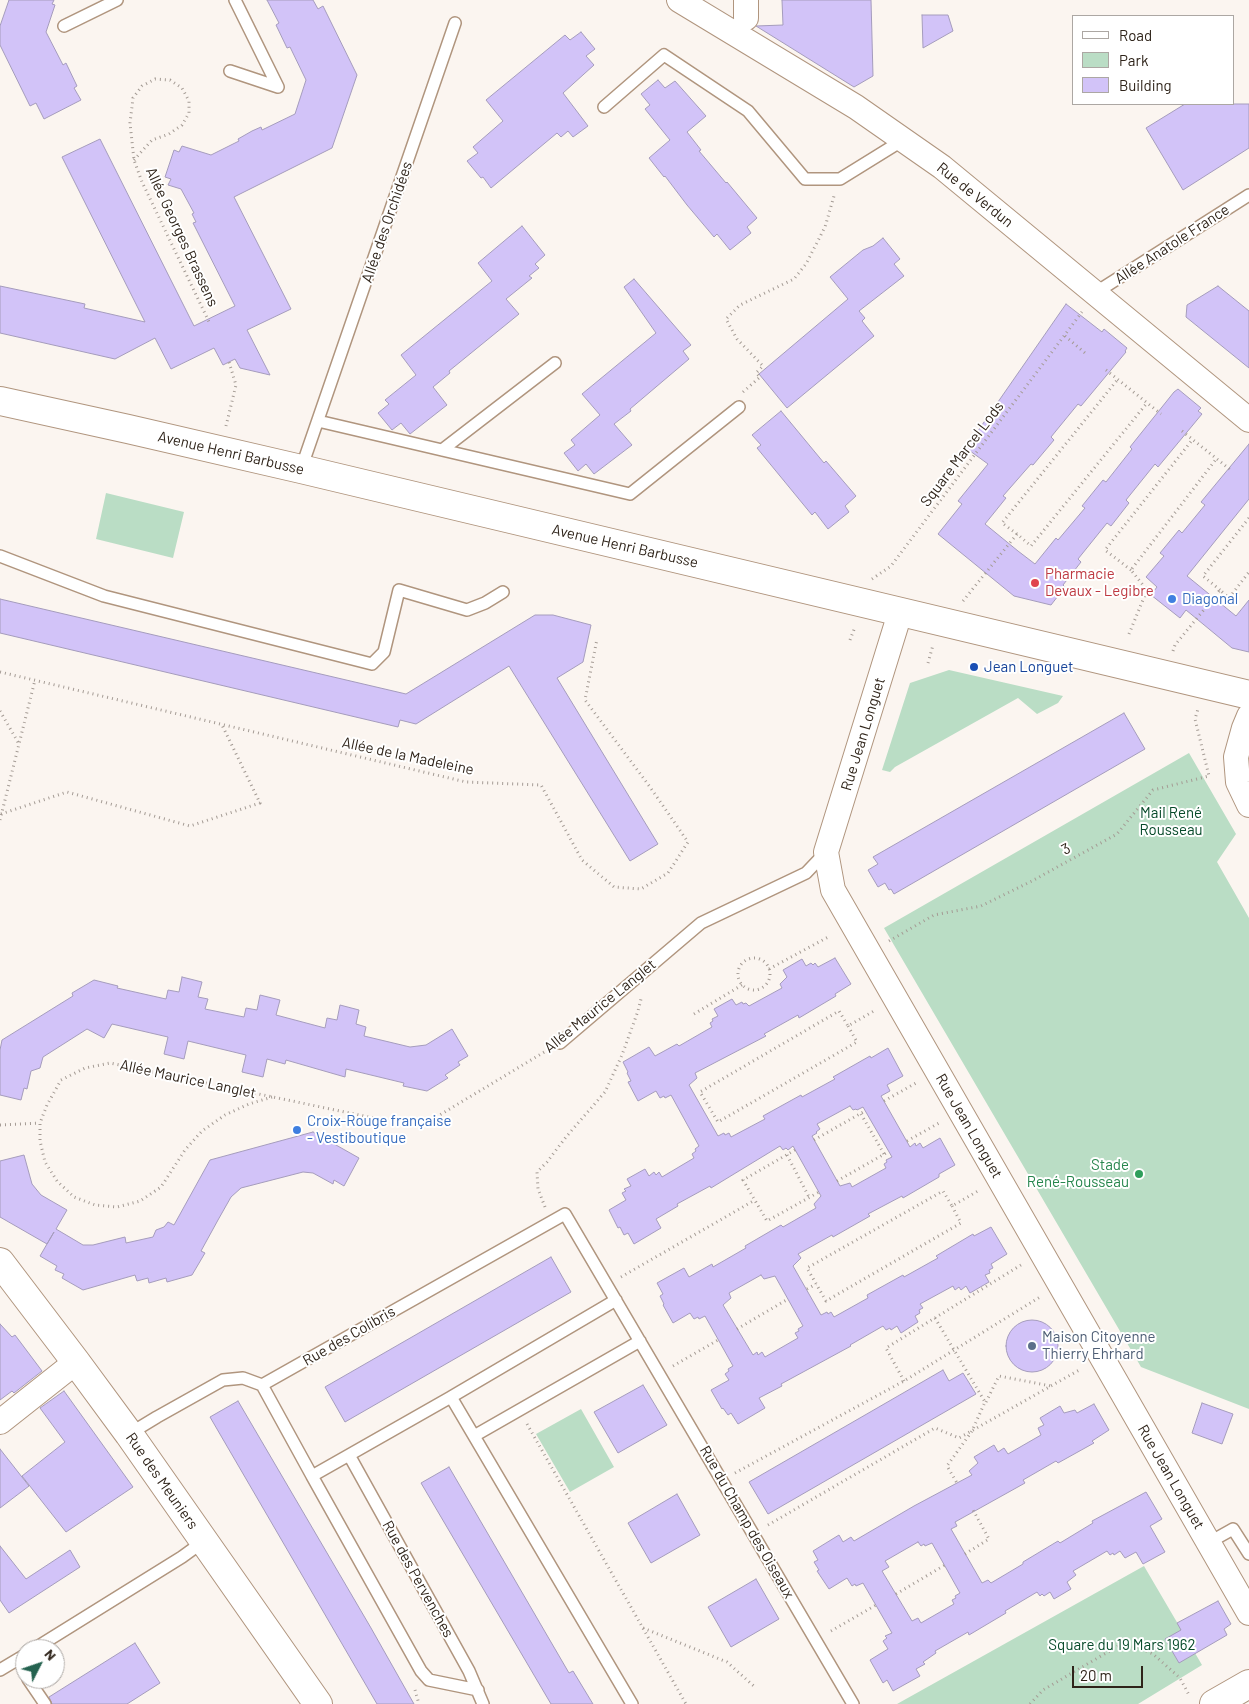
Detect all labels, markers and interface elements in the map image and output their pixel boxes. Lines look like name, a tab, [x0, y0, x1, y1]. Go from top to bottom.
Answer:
legend	[1072, 15, 1234, 105]
text: Road	[1119, 26, 1152, 44]
text: Park	[1119, 51, 1148, 69]
text: Building	[1119, 76, 1172, 94]
street label: Allée des Orchidées	[358, 159, 416, 285]
street label: Rue de Verdun	[933, 159, 1017, 231]
street label: Allée Georges Brassens	[142, 164, 222, 310]
street label: Allée Anatole France	[1111, 200, 1233, 288]
street label: Square Marcel Lods	[917, 398, 1007, 510]
street label: Avenue Henri Barbusse	[156, 427, 306, 479]
street label: Avenue Henri Barbusse	[550, 520, 700, 572]
place label: Pharmacie Devaux - Legibre	[1045, 565, 1154, 600]
marker: Pharmacie Devaux - Legibre	[1029, 577, 1041, 589]
place label: Diagonal	[1182, 590, 1238, 608]
marker: Diagonal	[1166, 593, 1178, 605]
place label: Jean Longuet	[984, 658, 1074, 676]
marker: Jean Longuet	[968, 661, 980, 673]
street label: Rue Jean Longuet	[837, 675, 889, 793]
street label: Allée de la Madeleine	[341, 733, 475, 779]
park label: Mail René Rousseau	[1139, 804, 1203, 839]
street label: 3	[1058, 839, 1074, 859]
street label: Allée Maurice Langlet	[540, 955, 660, 1057]
street label: Allée Maurice Langlet	[118, 1056, 258, 1102]
street label: Rue Jean Longuet	[932, 1071, 1006, 1181]
place label: Croix-Rouge française - Vestiboutique	[307, 1112, 452, 1147]
marker: Croix-Rouge française - Vestiboutique	[291, 1124, 303, 1136]
place label: Stade René-Rousseau	[1027, 1156, 1129, 1191]
marker: Stade René-Rousseau	[1133, 1168, 1145, 1180]
street label: Rue des Colibris	[300, 1302, 398, 1370]
place label: Maison Citoyenne Thierry Ehrhard	[1042, 1328, 1155, 1363]
marker: Maison Citoyenne Thierry Ehrhard	[1026, 1340, 1038, 1352]
street label: Rue Jean Longuet	[1134, 1422, 1208, 1532]
street label: Rue des Meuniers	[122, 1429, 202, 1533]
street label: Rue du Champ des Oiseaux	[696, 1442, 798, 1602]
street label: Rue des Pervenches	[378, 1517, 458, 1641]
park label: Square du 19 Mars 1962	[1048, 1636, 1196, 1654]
north arrow	[15, 1639, 65, 1689]
text: N	[41, 1645, 60, 1664]
scale bar	[1074, 1656, 1145, 1688]
text: 20 m	[1080, 1666, 1112, 1684]

